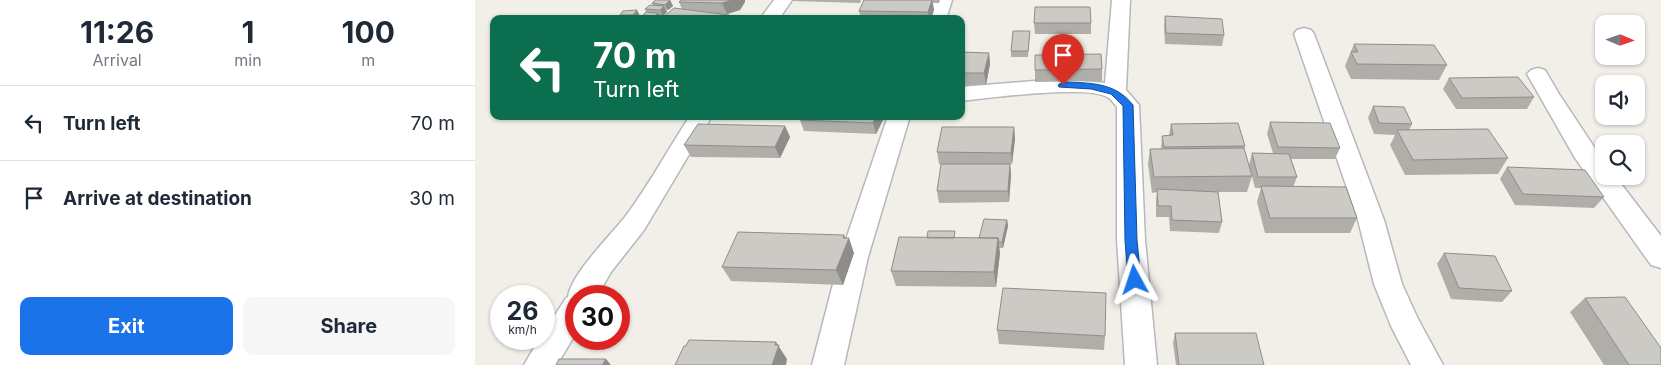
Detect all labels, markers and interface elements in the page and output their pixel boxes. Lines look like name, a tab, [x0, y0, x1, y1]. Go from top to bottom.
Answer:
text: 11:26	[80, 14, 154, 50]
text: 1	[241, 14, 254, 50]
text: 100	[342, 14, 395, 50]
north arrow	[1595, 15, 1645, 65]
map controls	[1595, 15, 1645, 185]
text: 70 m	[593, 34, 677, 76]
pin	[1042, 34, 1084, 85]
icon: left	[510, 35, 575, 100]
icon: arrive	[1049, 41, 1077, 69]
text: Arrival	[93, 50, 142, 70]
text: min	[234, 50, 262, 70]
text: m	[361, 50, 375, 70]
button: sound	[1595, 75, 1645, 125]
text: Turn left	[593, 76, 679, 102]
icon: left	[20, 109, 48, 137]
text: Turn left	[63, 112, 141, 135]
text: 70 m	[411, 112, 455, 135]
button: search	[1595, 135, 1645, 185]
icon: arrive	[20, 184, 48, 212]
text: Arrive at destination	[63, 187, 252, 210]
text: 30 m	[409, 187, 455, 210]
position arrow	[1108, 253, 1160, 305]
speed limit sign: 30	[565, 285, 630, 350]
text: 26	[507, 296, 538, 326]
button: Exit	[20, 297, 233, 355]
button: Share	[243, 297, 455, 355]
text: km/h	[508, 322, 537, 337]

